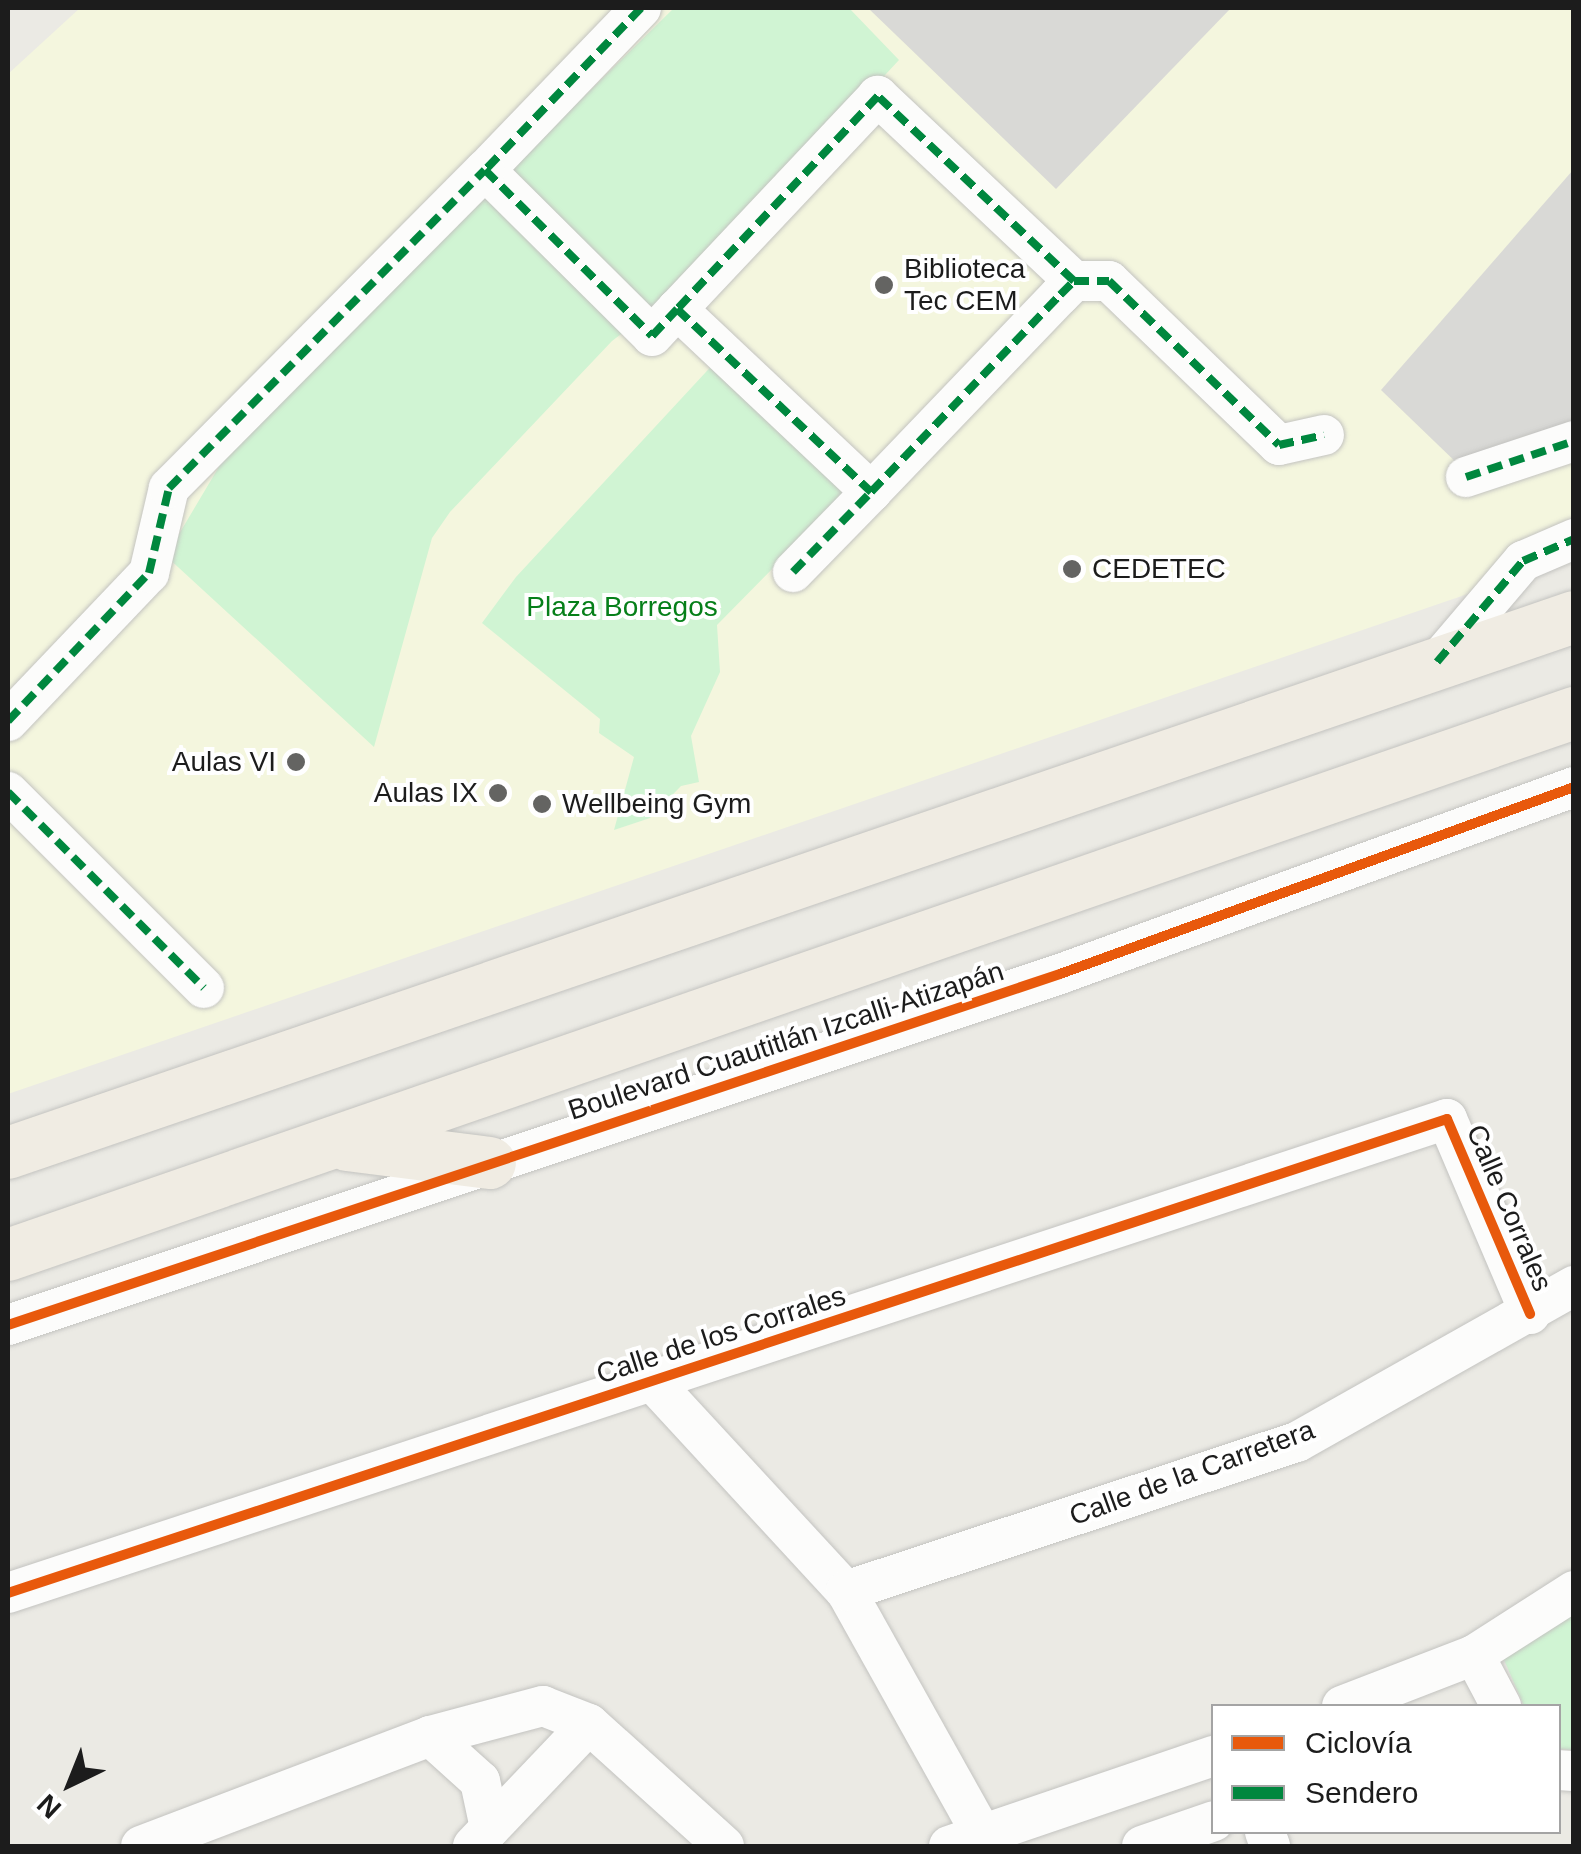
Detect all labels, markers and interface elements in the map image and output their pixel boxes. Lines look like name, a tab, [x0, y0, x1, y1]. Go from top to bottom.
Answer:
place label: Biblioteca Tec CEM	[904, 252, 1025, 318]
marker: Biblioteca Tec CEM	[873, 274, 895, 296]
place label: CEDETEC	[1092, 552, 1226, 586]
marker: CEDETEC	[1061, 558, 1083, 580]
park label: Plaza Borregos	[526, 590, 718, 624]
place label: Aulas VI	[172, 745, 276, 779]
marker: Aulas VI	[285, 751, 307, 773]
place label: Aulas IX	[374, 776, 478, 810]
marker: Aulas IX	[487, 782, 509, 804]
place label: Wellbeing Gym	[562, 787, 751, 821]
marker: Wellbeing Gym	[531, 793, 553, 815]
street label: Boulevard Cuautitlán Izcalli-Atizapán	[564, 955, 1008, 1127]
street label: Calle Corrales	[1459, 1120, 1559, 1296]
street label: Calle de los Corrales	[592, 1279, 850, 1391]
street label: Calle de la Carretera	[1065, 1413, 1319, 1533]
legend	[1211, 1704, 1561, 1834]
text: Ciclovía	[1305, 1726, 1412, 1759]
north arrow	[20, 1734, 120, 1834]
text: Sendero	[1305, 1776, 1418, 1809]
text: N	[31, 1788, 67, 1825]

